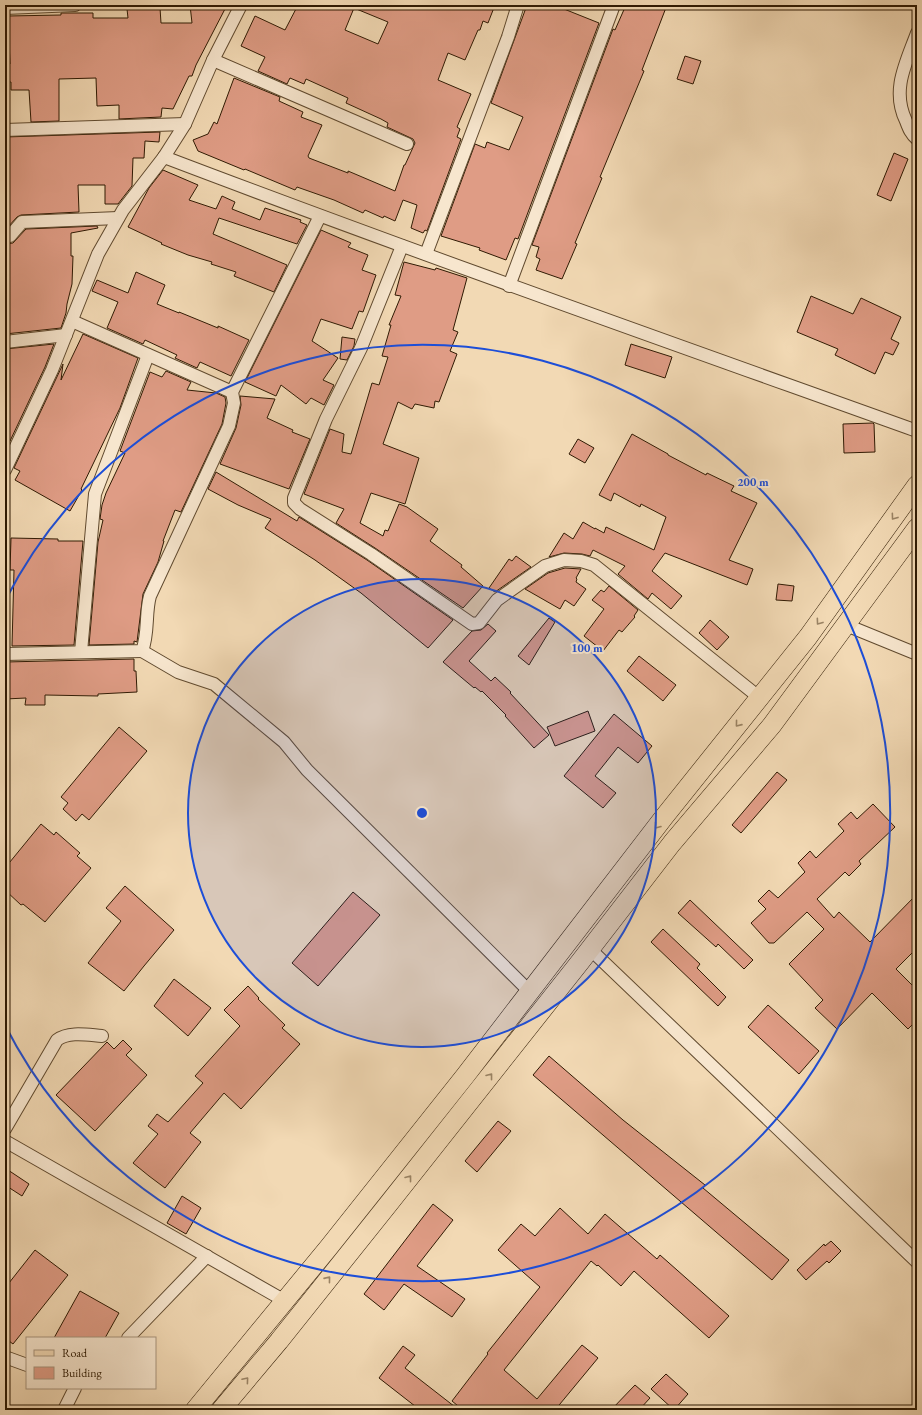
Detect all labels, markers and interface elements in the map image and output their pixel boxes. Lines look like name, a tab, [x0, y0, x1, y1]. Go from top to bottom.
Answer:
text: 200 m	[737, 474, 769, 490]
one-way arrow	[892, 512, 899, 519]
one-way arrow	[817, 618, 824, 625]
text: 100 m	[571, 640, 603, 656]
one-way arrow	[736, 720, 743, 727]
centre of rings	[415, 806, 429, 820]
one-way arrow	[654, 822, 662, 829]
one-way arrow	[486, 1073, 493, 1080]
one-way arrow	[405, 1175, 412, 1182]
one-way arrow	[324, 1277, 331, 1284]
legend	[26, 1337, 156, 1389]
text: Road	[62, 1345, 88, 1361]
text: Building	[62, 1365, 103, 1381]
one-way arrow	[242, 1377, 249, 1385]

